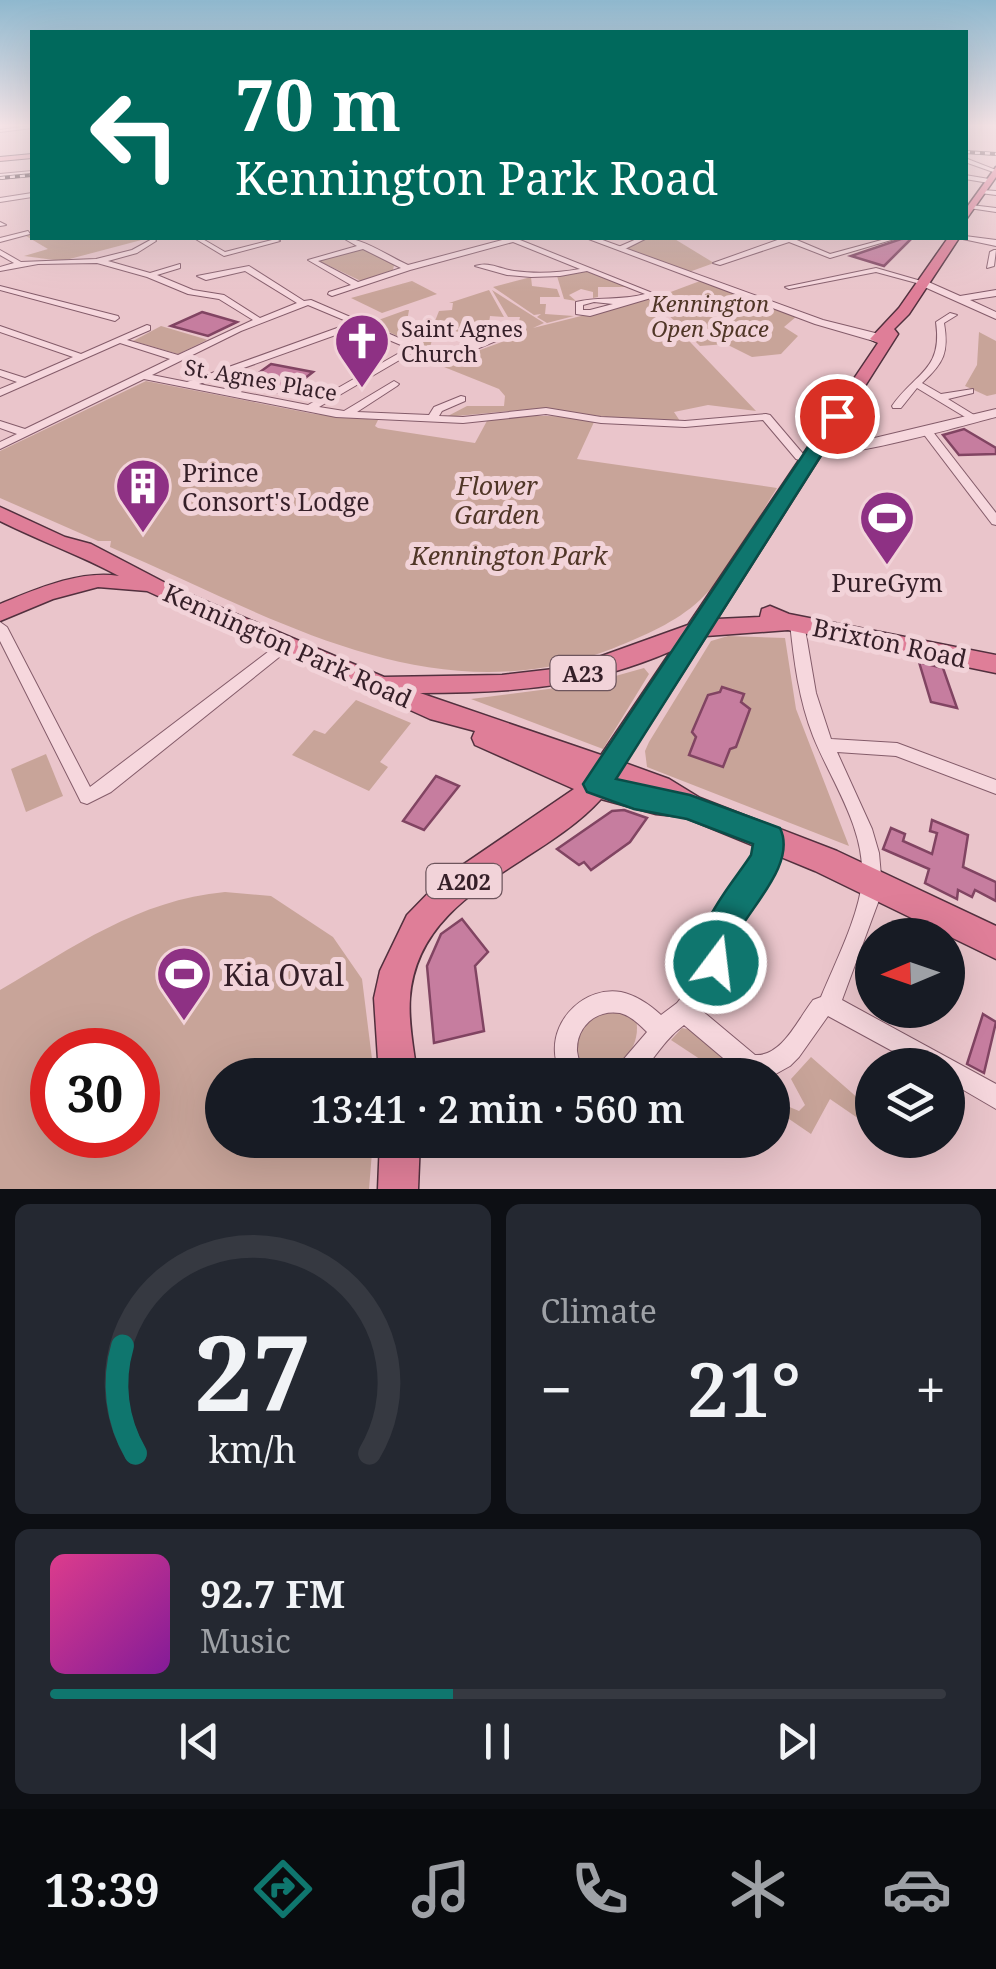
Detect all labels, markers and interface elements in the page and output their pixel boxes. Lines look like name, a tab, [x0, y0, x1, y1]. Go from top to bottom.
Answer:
text: 70 m	[235, 56, 401, 152]
icon: left	[70, 70, 200, 200]
text: Kennington Park Road	[235, 147, 718, 208]
park label: Kennington Open Space	[650, 288, 769, 343]
church icon: Saint Agnes Church	[332, 311, 392, 390]
place label: Saint Agnes Church	[401, 313, 523, 368]
street label: St. Agnes Place	[182, 351, 340, 407]
pin	[795, 374, 880, 459]
icon: arrive	[810, 389, 865, 444]
place label: Prince Consort's Lodge	[182, 455, 370, 518]
building icon: Prince Consort's Lodge	[113, 456, 173, 535]
park label: Flower Garden	[454, 468, 540, 531]
sports icon: PureGym	[857, 488, 917, 567]
park label: Kennington Park	[410, 538, 608, 572]
place label: PureGym	[831, 565, 943, 599]
street label: Kennington Park Road	[158, 575, 418, 715]
street label: Brixton Road	[810, 609, 970, 675]
road number: A23	[550, 656, 616, 690]
road number: A202	[426, 864, 502, 898]
position arrow	[664, 911, 768, 1015]
north arrow	[855, 918, 965, 1028]
map controls	[855, 918, 965, 1158]
sports icon: Kia Oval	[154, 944, 214, 1023]
place label: Kia Oval	[223, 954, 344, 995]
speed limit sign: 30	[30, 1028, 160, 1158]
button: layers	[855, 1048, 965, 1158]
text: 13:41 · 2 min · 560 m	[310, 1082, 685, 1134]
text: Climate	[541, 1289, 657, 1332]
text: 27	[194, 1300, 312, 1441]
text: 21°	[687, 1337, 801, 1439]
text: −	[541, 1351, 572, 1426]
text: +	[915, 1351, 946, 1426]
text: km/h	[209, 1425, 297, 1473]
text: 92.7 FM	[200, 1567, 345, 1619]
text: Music	[200, 1619, 291, 1662]
icon: previous	[172, 1714, 227, 1769]
icon: pause	[470, 1714, 525, 1769]
icon: next	[769, 1714, 824, 1769]
icon: directions	[248, 1854, 318, 1924]
icon: music	[406, 1854, 476, 1924]
icon: phone	[565, 1854, 635, 1924]
icon: climate	[723, 1854, 793, 1924]
icon: car	[882, 1854, 952, 1924]
text: 13:39	[44, 1859, 160, 1920]

